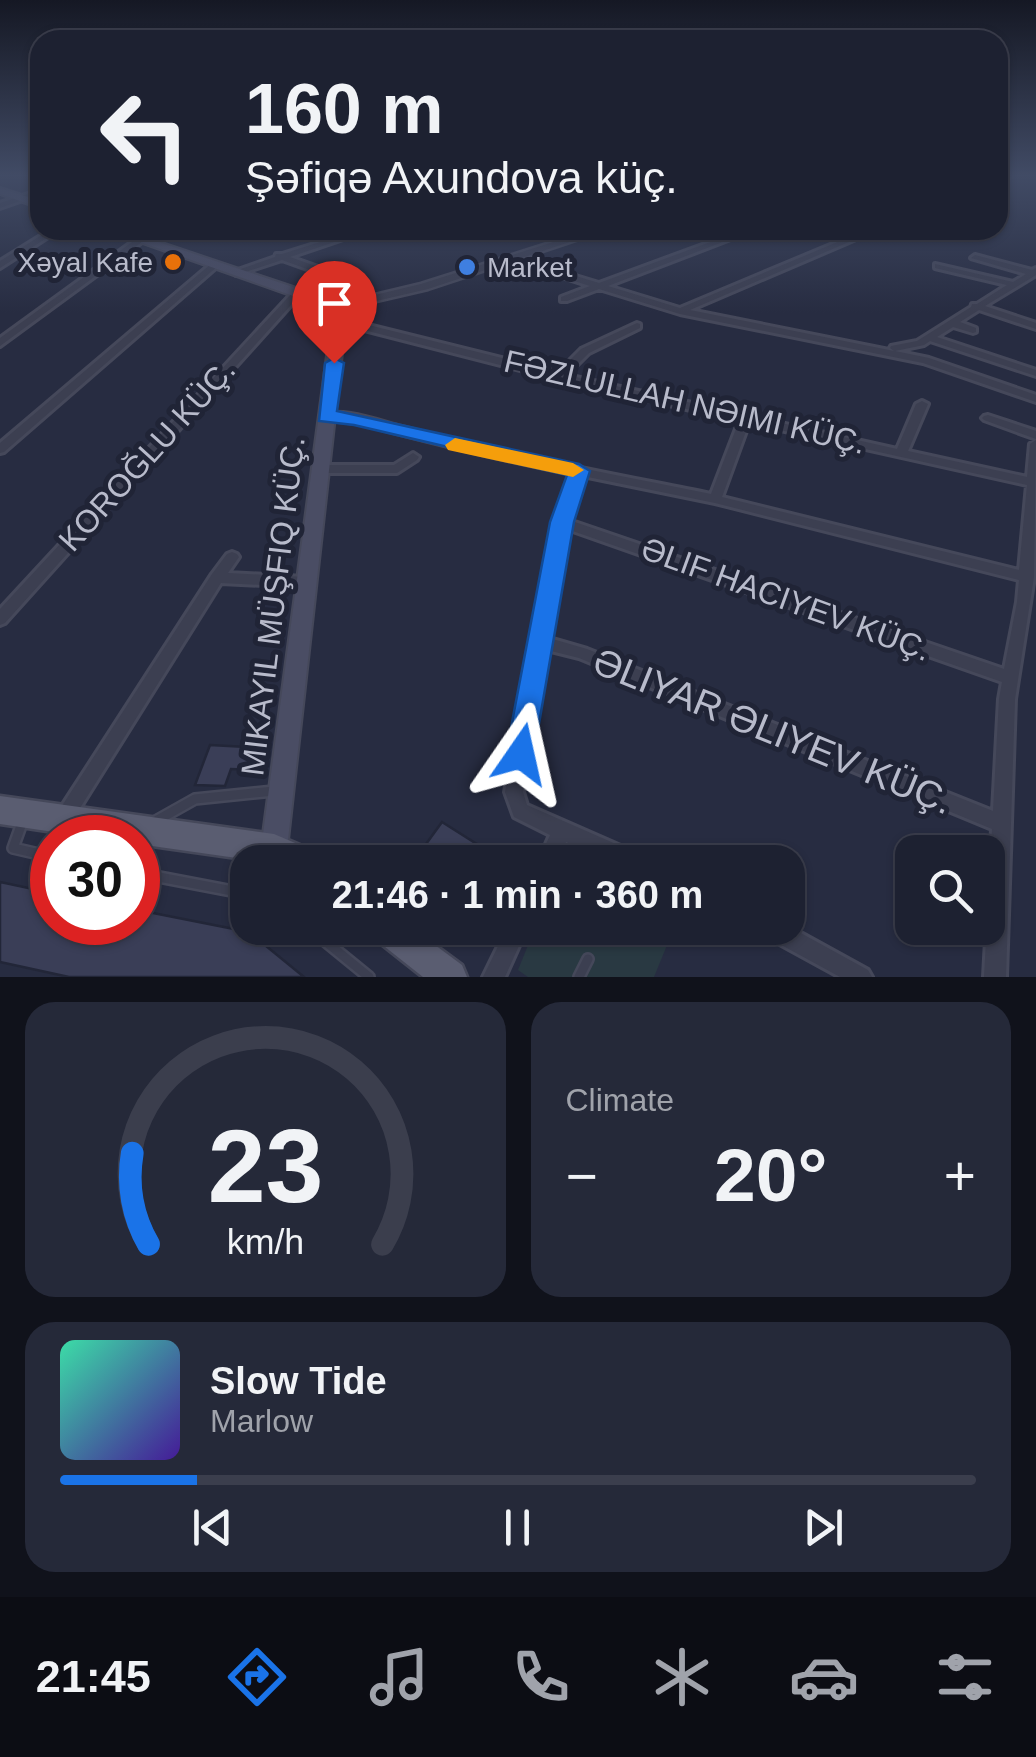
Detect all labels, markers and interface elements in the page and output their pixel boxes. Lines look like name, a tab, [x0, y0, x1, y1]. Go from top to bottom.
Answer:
icon: left	[80, 70, 210, 200]
text: 160 m	[245, 70, 443, 148]
text: Şəfiqə Axundova küç.	[245, 152, 678, 203]
place label: Xəyal Kafe	[18, 247, 153, 278]
marker: Xəyal Kafe	[162, 251, 184, 273]
place label: Market	[487, 252, 573, 283]
marker: Market	[456, 256, 478, 278]
pin	[292, 261, 377, 364]
icon: arrive	[307, 276, 362, 331]
street label: FƏZLULLAH NƏIMI KÜÇ.	[501, 343, 869, 461]
street label: KOROĞLU KÜÇ.	[52, 352, 242, 558]
street label: MIKAYIL MÜŞFIQ KÜÇ.	[234, 434, 312, 778]
street label: ƏLIF HACIYEV KÜÇ.	[637, 530, 935, 668]
street label: ƏLIYAR ƏLIYEV KÜÇ.	[587, 640, 959, 822]
position arrow	[469, 702, 573, 806]
speed limit sign: 30	[30, 815, 160, 945]
map controls	[895, 835, 1005, 945]
button: search	[895, 835, 1005, 945]
text: 21:46 · 1 min · 360 m	[332, 874, 703, 916]
text: Climate	[566, 1082, 674, 1118]
text: 23	[207, 1108, 323, 1224]
text: 20°	[714, 1133, 827, 1217]
text: −	[566, 1145, 598, 1207]
text: +	[944, 1145, 976, 1207]
text: km/h	[227, 1222, 304, 1262]
text: Slow Tide	[210, 1360, 387, 1402]
text: Marlow	[210, 1403, 313, 1439]
icon: previous	[185, 1500, 240, 1555]
icon: pause	[490, 1500, 545, 1555]
icon: next	[796, 1500, 851, 1555]
icon: directions	[222, 1642, 292, 1712]
icon: music	[364, 1642, 434, 1712]
icon: phone	[506, 1642, 576, 1712]
icon: climate	[647, 1642, 717, 1712]
icon: car	[789, 1642, 859, 1712]
icon: filters	[930, 1642, 1000, 1712]
text: 21:45	[36, 1651, 151, 1702]

